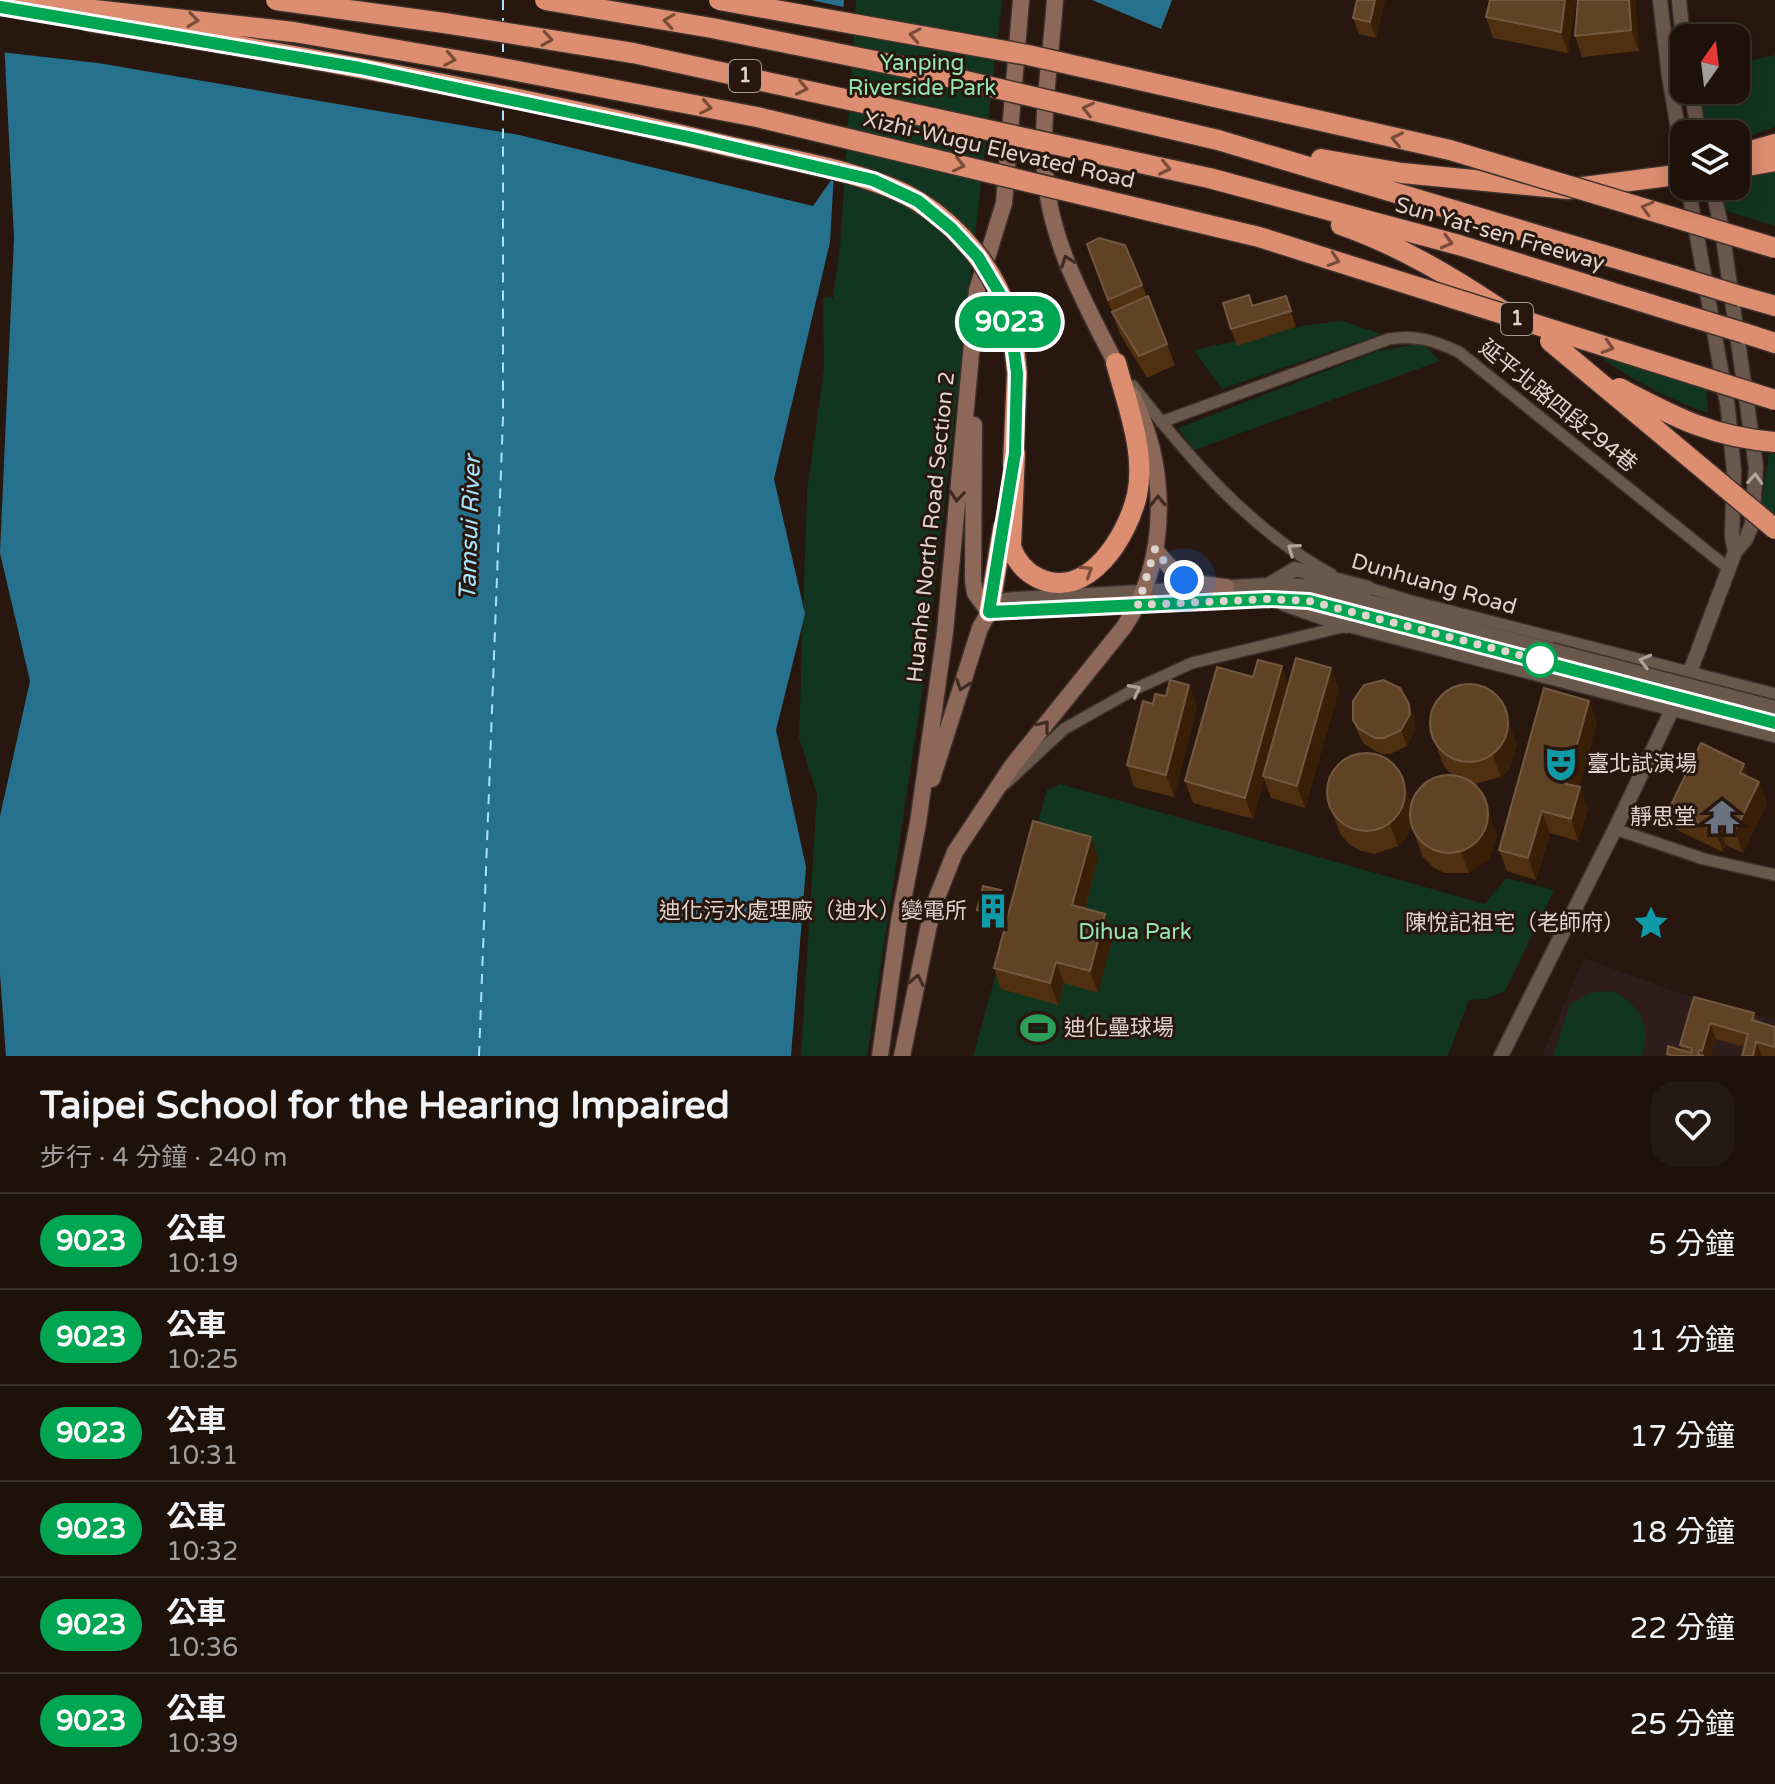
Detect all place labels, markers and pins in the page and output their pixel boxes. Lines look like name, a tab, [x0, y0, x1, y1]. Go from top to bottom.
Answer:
unlabelled marker	[1523, 643, 1557, 677]
theatre icon: 臺北試演場	[1542, 745, 1580, 783]
place label: 臺北試演場	[1587, 751, 1697, 777]
temple icon: 靜思堂	[1703, 798, 1741, 836]
place label: 靜思堂	[1630, 804, 1696, 830]
building icon: 迪化污水處理廠（迪水）變電所	[974, 892, 1012, 930]
place label: 迪化污水處理廠（迪水）變電所	[659, 898, 967, 924]
place icon: 陳悅記祖宅（老師府）	[1632, 904, 1670, 942]
place label: 陳悅記祖宅（老師府）	[1405, 910, 1625, 936]
sports icon: 迪化壘球場	[1019, 1009, 1057, 1047]
place label: 迪化壘球場	[1064, 1015, 1174, 1041]

